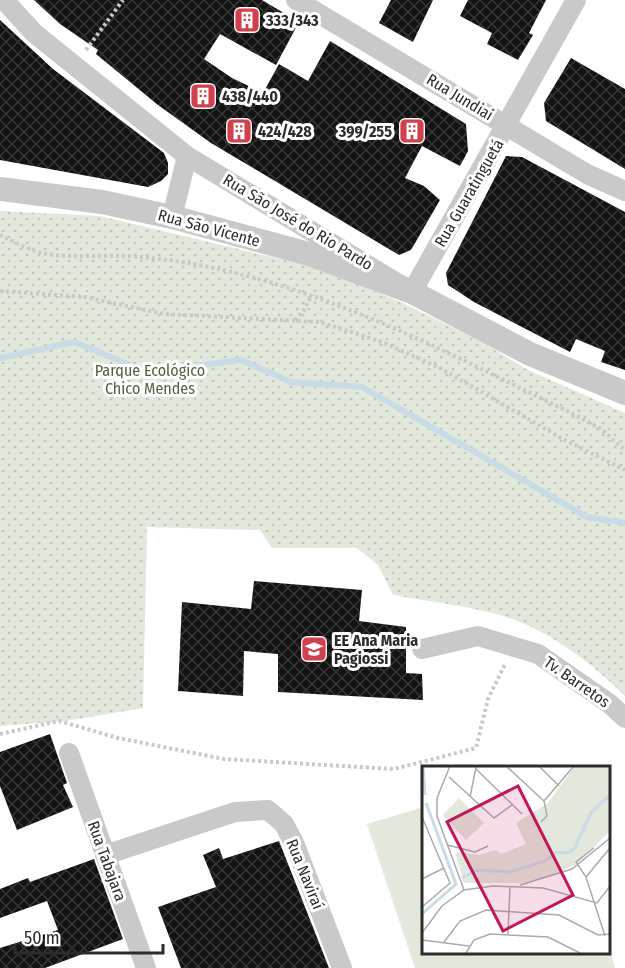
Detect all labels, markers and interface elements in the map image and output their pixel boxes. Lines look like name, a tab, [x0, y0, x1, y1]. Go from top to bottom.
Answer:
building icon: 333/343	[232, 5, 262, 35]
place label: 333/343	[265, 11, 319, 30]
street label: Rua Jundiai	[423, 70, 497, 124]
building icon: 438/440	[188, 81, 218, 111]
place label: 438/440	[222, 87, 278, 106]
building icon: 424/428	[224, 116, 254, 146]
building icon: 399/255	[397, 116, 427, 146]
place label: 424/428	[258, 122, 312, 141]
place label: 399/255	[338, 122, 392, 141]
street label: Rua Guaratinguetá	[430, 136, 508, 250]
street label: Rua São José do Rio Pardo	[220, 170, 376, 274]
street label: Rua São Vicente	[156, 205, 262, 251]
park label: Parque Ecológico Chico Mendes	[95, 361, 205, 398]
place label: EE Ana Maria Pagiossi	[334, 631, 418, 668]
school or university icon: EE Ana Maria Pagiossi	[299, 634, 329, 664]
street label: Tv. Barretos	[540, 652, 614, 712]
inset map	[422, 766, 610, 953]
street label: Rua Tabajara	[84, 818, 130, 904]
street label: Rua Naviraí	[282, 836, 328, 912]
scale bar	[15, 917, 164, 955]
text: 50 m	[24, 927, 60, 949]

